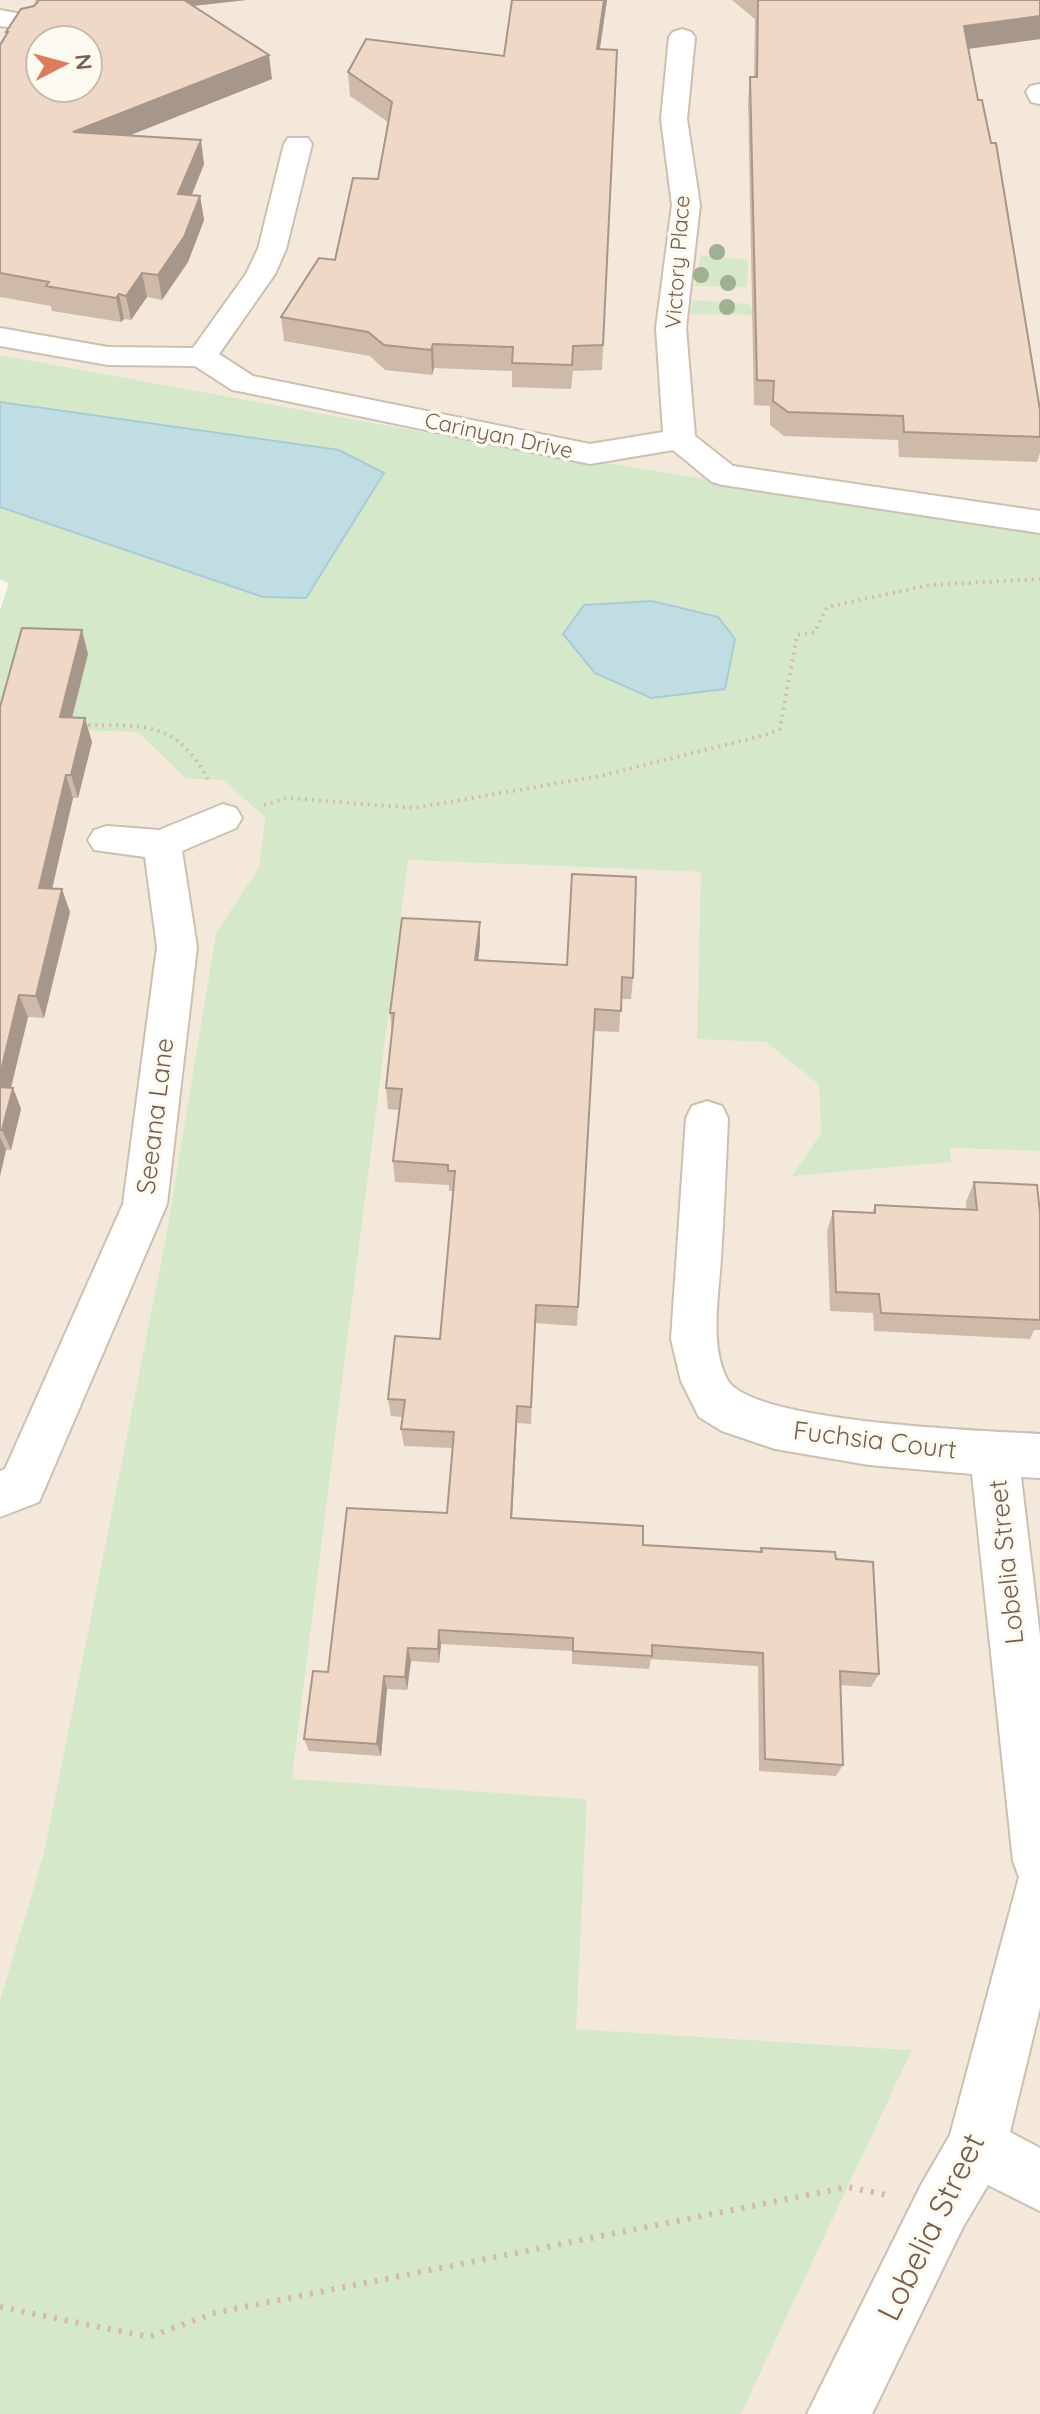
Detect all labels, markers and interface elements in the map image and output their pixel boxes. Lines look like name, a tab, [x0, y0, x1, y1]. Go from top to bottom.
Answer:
north arrow	[24, 24, 104, 104]
text: N	[69, 52, 99, 71]
street label: Victory Place	[658, 194, 696, 330]
street label: Carinyan Drive	[422, 406, 576, 464]
street label: Seeana Lane	[129, 1036, 180, 1196]
street label: Fuchsia Court	[792, 1413, 959, 1466]
street label: Lobelia Street	[980, 1478, 1031, 1646]
street label: Lobelia Street	[867, 2126, 993, 2327]

